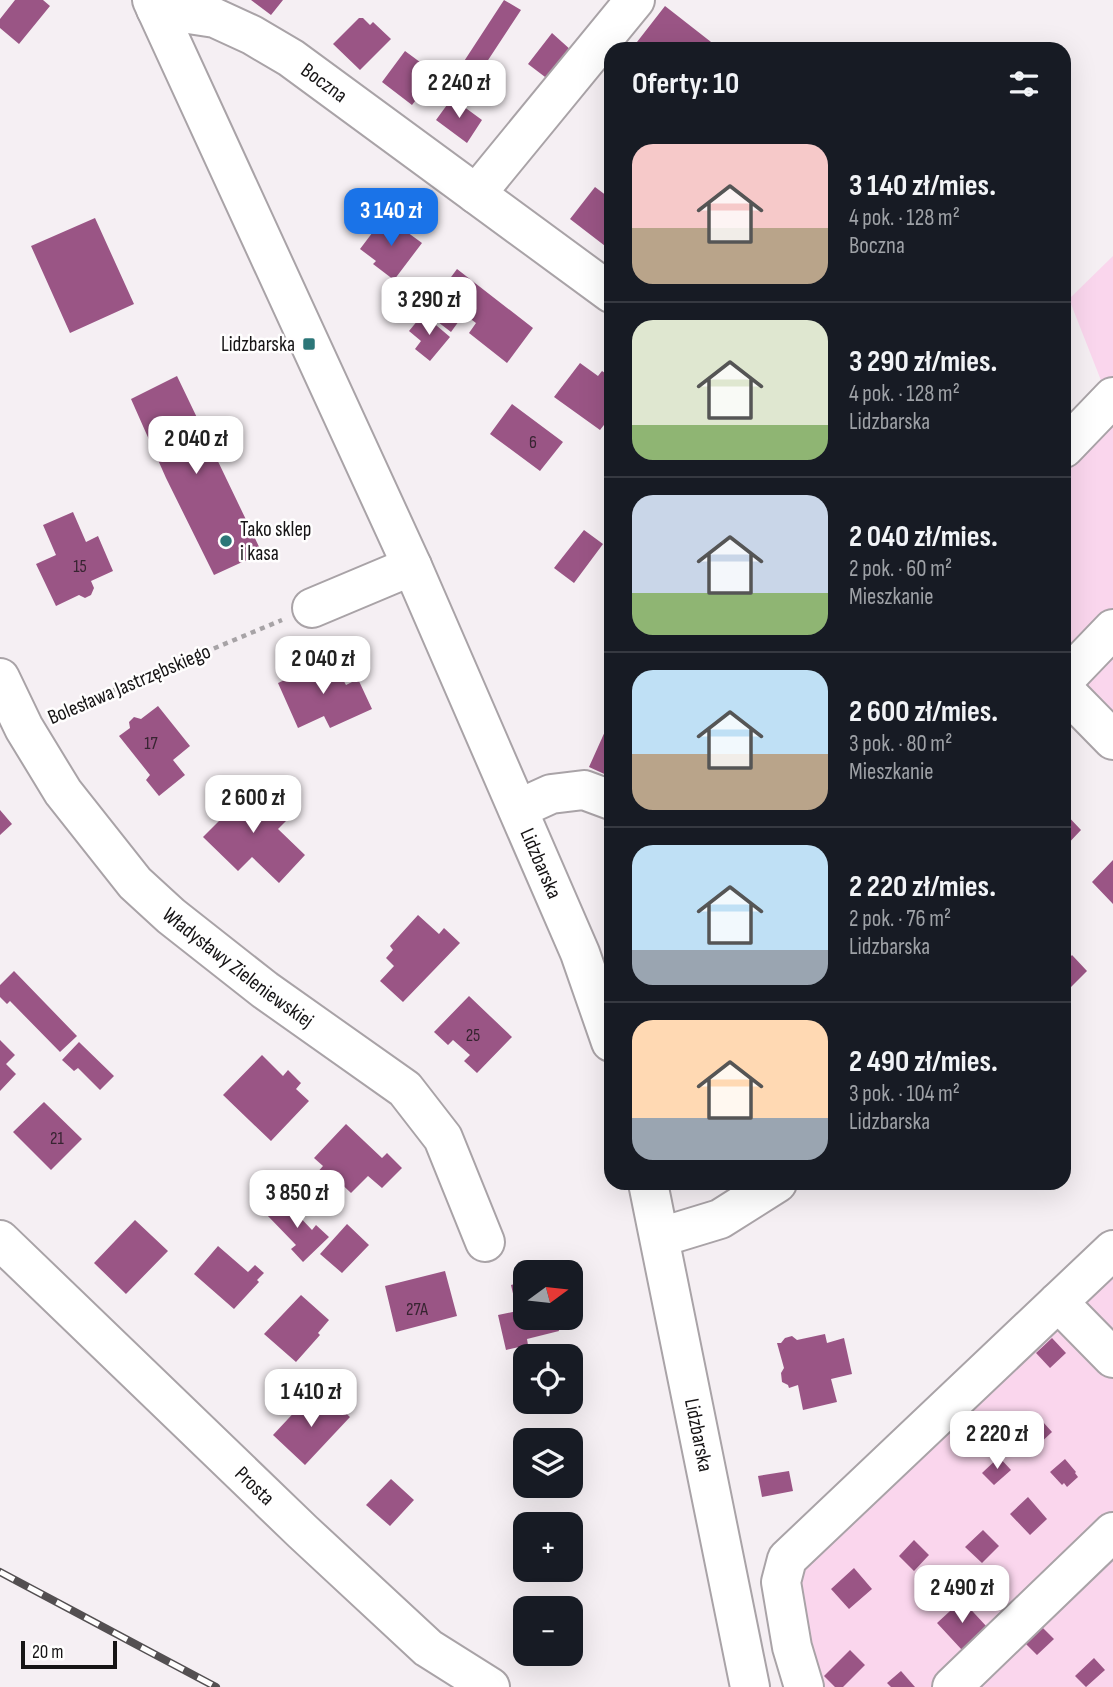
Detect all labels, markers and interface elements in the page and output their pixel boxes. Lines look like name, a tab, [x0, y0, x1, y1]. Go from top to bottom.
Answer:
street label: Boczna	[296, 58, 352, 108]
pin: 2 240 zł	[387, 60, 531, 120]
icon: filters	[1005, 65, 1043, 103]
text: Oferty: 10	[632, 66, 739, 102]
text: 2 240 zł	[428, 69, 490, 97]
text: 3 140 zł/mies.	[849, 168, 996, 204]
icon: home	[688, 172, 772, 256]
pin: 3 140 zł	[319, 188, 463, 248]
text: 3 140 zł	[360, 197, 422, 225]
text: 4 pok. · 128 m²	[849, 204, 960, 232]
text: Boczna	[849, 232, 905, 260]
pin: 3 290 zł	[357, 278, 501, 337]
text: 3 290 zł	[398, 286, 461, 314]
place label: Lidzbarska	[221, 332, 295, 357]
marker: Lidzbarska	[301, 336, 317, 352]
text: 3 290 zł/mies.	[849, 344, 997, 380]
icon: home	[688, 348, 772, 432]
text: 4 pok. · 128 m²	[849, 380, 960, 408]
text: Lidzbarska	[849, 408, 930, 436]
pin: 2 040 zł	[124, 416, 268, 476]
text: 2 040 zł	[164, 425, 228, 453]
house number: 6	[529, 432, 537, 453]
place label: Tako sklep i kasa	[240, 517, 312, 566]
text: 2 040 zł/mies.	[849, 519, 998, 555]
icon: home	[688, 523, 772, 607]
marker: Tako sklep i kasa	[218, 533, 234, 549]
text: 2 pok. · 60 m²	[849, 555, 952, 583]
house number: 15	[73, 556, 87, 577]
text: Mieszkanie	[849, 583, 933, 611]
pin: 2 040 zł	[251, 636, 395, 696]
street label: Bolesława Jastrzębskiego	[44, 639, 214, 730]
text: 2 040 zł	[291, 645, 355, 673]
text: 2 600 zł/mies.	[849, 694, 998, 730]
icon: home	[688, 698, 772, 782]
text: 3 pok. · 80 m²	[849, 730, 952, 758]
house number: 17	[144, 733, 159, 754]
text: Mieszkanie	[849, 758, 933, 786]
pin: 2 600 zł	[181, 776, 325, 835]
text: 2 600 zł	[221, 784, 285, 812]
street label: Lidzbarska	[514, 825, 567, 903]
text: 2 220 zł/mies.	[849, 869, 996, 905]
icon: home	[688, 873, 772, 957]
street label: Władysławy Zieleniewskiej	[157, 902, 318, 1033]
text: 2 pok. · 76 m²	[849, 905, 951, 933]
text: Lidzbarska	[849, 933, 930, 961]
house number: 25	[466, 1025, 480, 1046]
text: 2 490 zł/mies.	[849, 1044, 998, 1080]
icon: home	[688, 1048, 772, 1132]
text: 3 pok. · 104 m²	[849, 1080, 960, 1108]
text: Lidzbarska	[849, 1108, 930, 1136]
house number: 21	[50, 1128, 65, 1149]
pin: 3 850 zł	[225, 1170, 369, 1230]
text: 3 850 zł	[266, 1179, 328, 1207]
north arrow	[513, 1260, 583, 1330]
map controls	[513, 1260, 583, 1666]
house number: 27A	[406, 1299, 428, 1320]
button: locate	[513, 1344, 583, 1414]
pin: 1 410 zł	[239, 1370, 383, 1429]
text: 1 410 zł	[281, 1378, 341, 1406]
street label: Lidzbarska	[679, 1396, 718, 1474]
pin: 2 220 zł	[925, 1412, 1069, 1471]
text: 2 220 zł	[966, 1420, 1028, 1448]
button: layers	[513, 1428, 583, 1498]
street label: Prosta	[230, 1461, 280, 1511]
button: +	[513, 1512, 583, 1582]
pin: 2 490 zł	[890, 1566, 1034, 1625]
text: 2 490 zł	[930, 1574, 994, 1602]
button: −	[513, 1596, 583, 1666]
scale bar	[21, 1638, 117, 1670]
text: 20 m	[32, 1641, 64, 1664]

